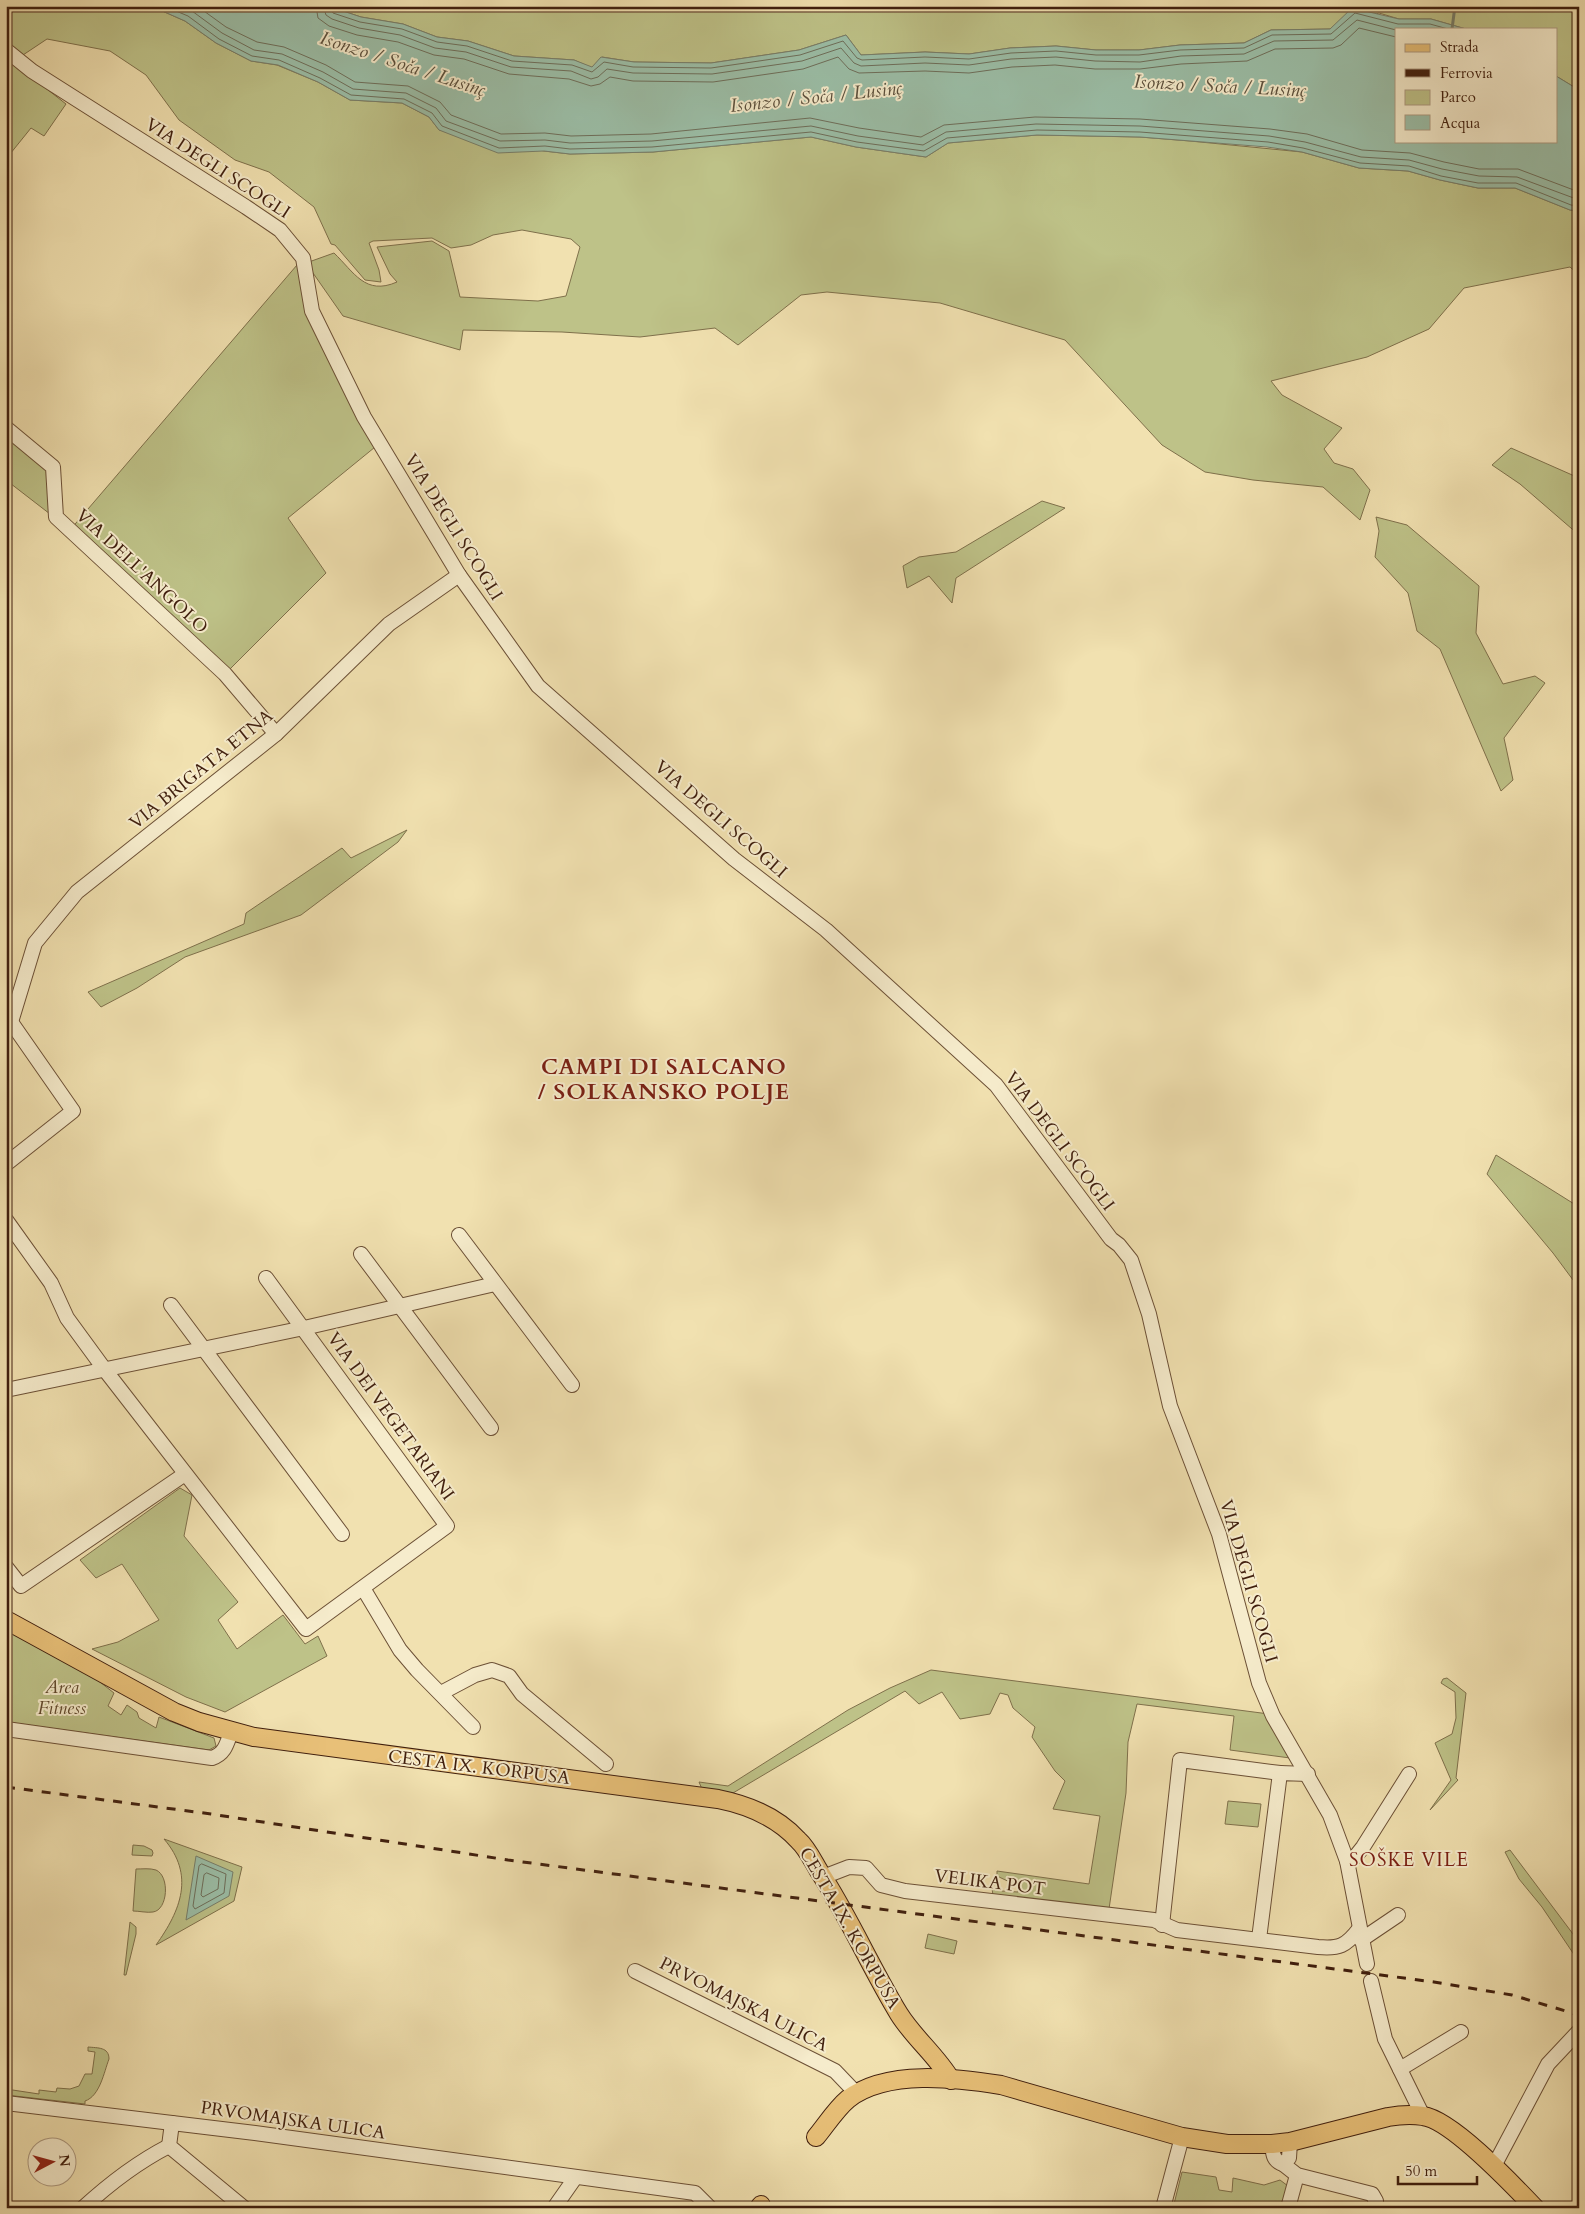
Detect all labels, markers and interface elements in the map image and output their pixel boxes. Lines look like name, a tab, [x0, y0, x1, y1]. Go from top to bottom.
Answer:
water label: Isonzo / Soča / Lusinç	[317, 25, 489, 103]
legend	[1395, 28, 1558, 142]
text: Strada	[1440, 37, 1479, 57]
text: Ferrovia	[1440, 63, 1493, 83]
water label: Isonzo / Soča / Lusinç	[1133, 68, 1308, 104]
water label: Isonzo / Soča / Lusinç	[729, 75, 904, 119]
text: Parco	[1440, 87, 1476, 107]
street label: VIA DEGLI SCOGLI	[140, 112, 295, 225]
text: Acqua	[1440, 113, 1481, 133]
street label: VIA DEGLI SCOGLI	[398, 449, 509, 605]
street label: VIA DELL'ANGOLO	[70, 503, 213, 640]
street label: VIA BRIGATA ETNA	[124, 703, 279, 835]
street label: VIA DEGLI SCOGLI	[649, 755, 792, 884]
district label: CAMPI DI SALCANO / SOLKANSKO POLJE	[538, 1052, 790, 1107]
street label: VIA DEGLI SCOGLI	[999, 1066, 1120, 1216]
street label: VIA DEI VEGETARIANI	[321, 1327, 460, 1505]
street label: VIA DEGLI SCOGLI	[1213, 1497, 1284, 1666]
park label: Area Fitness	[38, 1675, 86, 1721]
street label: CESTA IX. KORPUSA	[387, 1744, 571, 1791]
street label: CESTA IX. KORPUSA	[793, 1843, 906, 2014]
district label: SOŠKE VILE	[1349, 1847, 1469, 1873]
street label: VELIKA POT	[933, 1863, 1047, 1902]
street label: PRVOMAJSKA ULICA	[655, 1951, 833, 2058]
street label: PRVOMAJSKA ULICA	[199, 2095, 387, 2146]
north arrow	[28, 2136, 78, 2186]
text: N	[54, 2154, 75, 2168]
scale bar	[1398, 2154, 1476, 2186]
text: 50 m	[1405, 2161, 1437, 2181]

